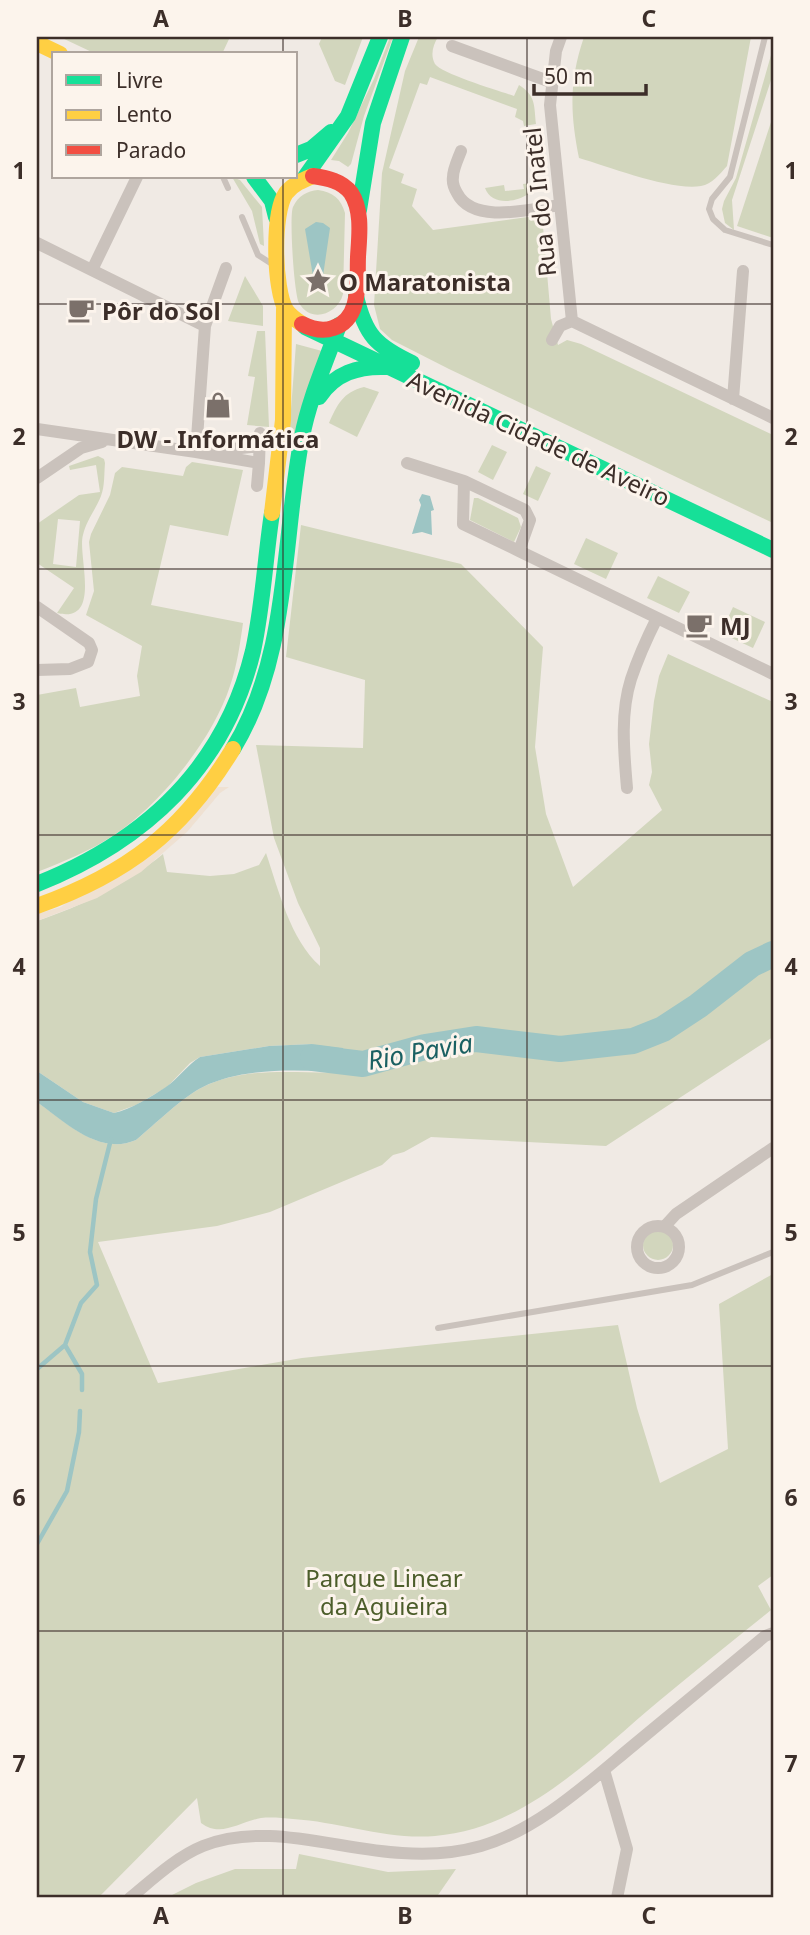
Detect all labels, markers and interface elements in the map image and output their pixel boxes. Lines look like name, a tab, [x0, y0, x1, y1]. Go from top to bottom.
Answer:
text: A	[153, 2, 169, 34]
text: B	[397, 2, 413, 34]
text: C	[642, 2, 657, 34]
legend	[52, 52, 298, 178]
scale bar	[534, 52, 646, 96]
text: 50 m	[544, 62, 593, 90]
text: Livre	[116, 66, 163, 94]
text: Lento	[116, 100, 172, 128]
street label: Rua do Inatel	[515, 126, 563, 278]
text: Parado	[116, 136, 186, 164]
text: 1	[12, 154, 26, 186]
text: 1	[784, 154, 798, 186]
place label: O Maratonista	[339, 265, 511, 298]
place icon: O Maratonista	[303, 266, 333, 296]
place label: Pôr do Sol	[102, 294, 221, 327]
cafe icon: Pôr do Sol	[66, 295, 96, 325]
street label: Avenida Cidade de Aveiro	[402, 363, 676, 513]
shop icon: DW - Informática	[203, 390, 233, 420]
text: 2	[12, 420, 26, 452]
text: 2	[784, 420, 798, 452]
place label: DW - Informática	[117, 422, 319, 455]
place label: MJ	[720, 609, 751, 642]
cafe icon: MJ	[684, 610, 714, 640]
text: 3	[12, 685, 26, 717]
text: 3	[784, 685, 798, 717]
text: 4	[12, 950, 26, 982]
text: 4	[784, 950, 798, 982]
water label: Rio Pavia	[365, 1024, 476, 1078]
text: 5	[12, 1216, 26, 1248]
text: 5	[784, 1216, 798, 1248]
text: 6	[12, 1481, 26, 1513]
text: 6	[784, 1481, 798, 1513]
park label: Parque Linear da Aguieira	[305, 1561, 463, 1622]
text: 7	[12, 1747, 26, 1779]
text: 7	[784, 1747, 798, 1779]
text: A	[153, 1899, 169, 1931]
text: B	[397, 1899, 413, 1931]
text: C	[642, 1899, 657, 1931]

